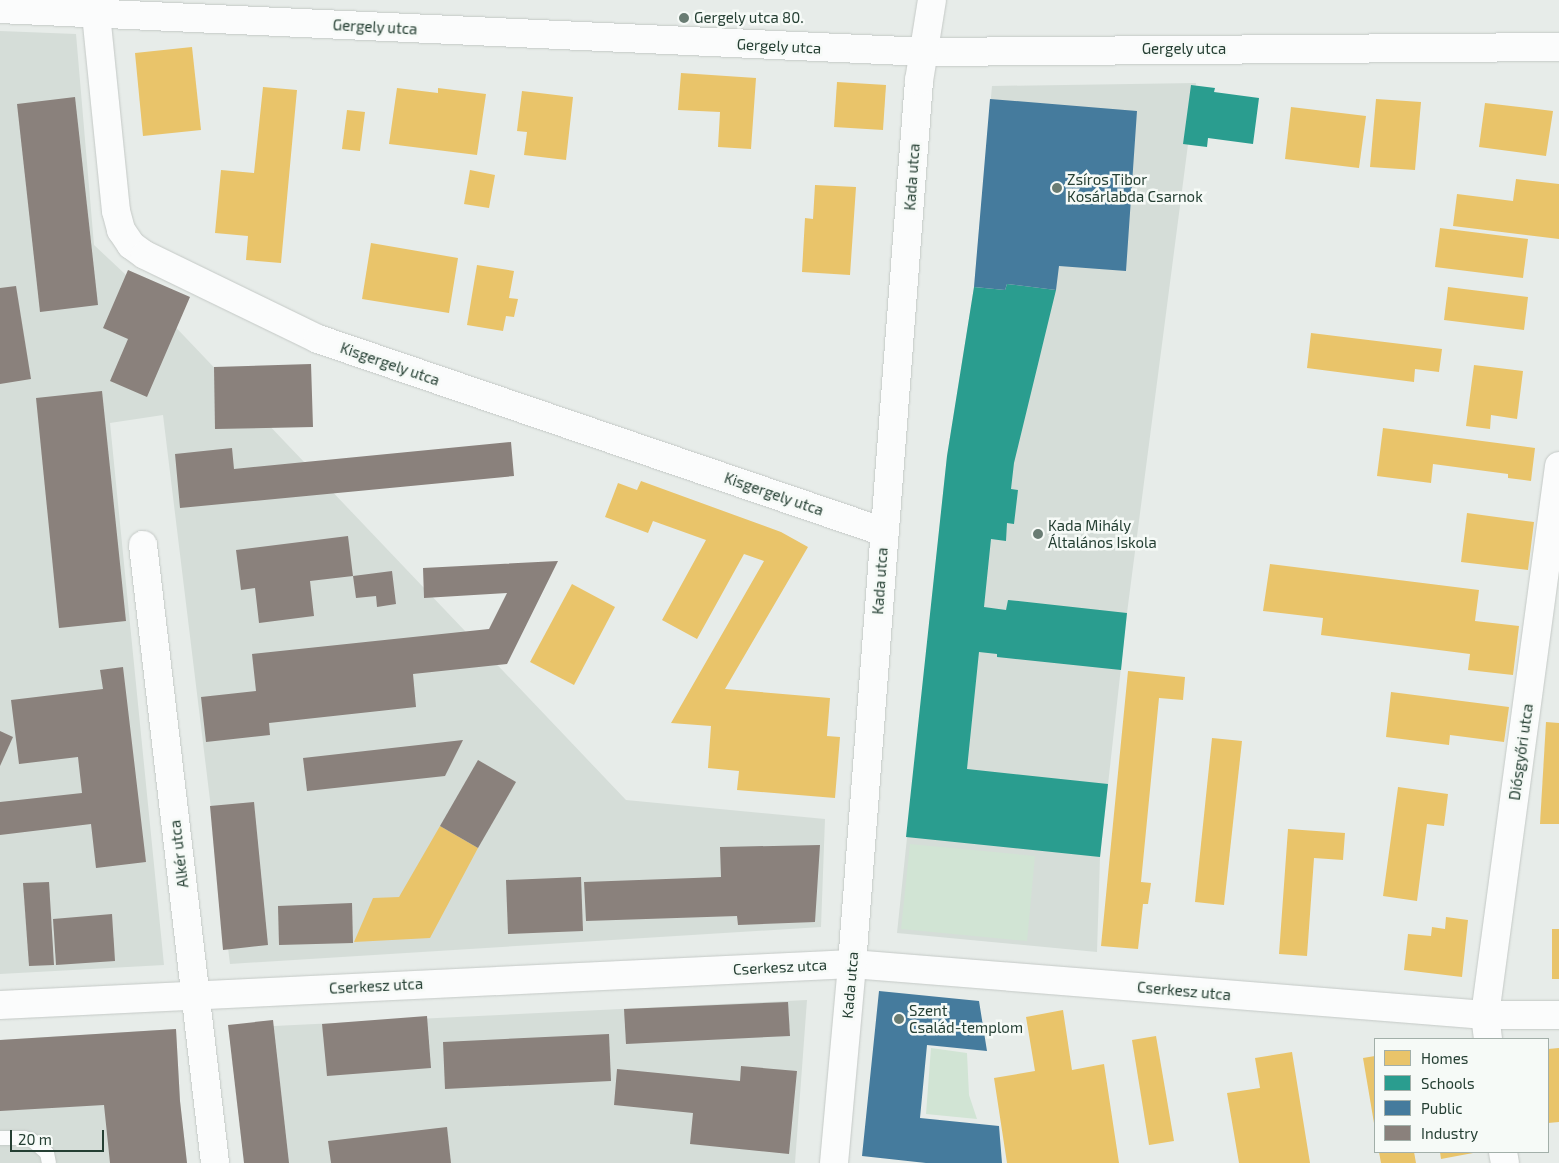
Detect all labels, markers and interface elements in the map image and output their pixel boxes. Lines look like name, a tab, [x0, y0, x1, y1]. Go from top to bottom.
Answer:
place label: Gergely utca 80.	[694, 9, 804, 27]
marker: Gergely utca 80.	[678, 12, 690, 24]
street label: Gergely utca	[332, 16, 418, 38]
street label: Gergely utca	[736, 35, 822, 57]
street label: Gergely utca	[1141, 40, 1227, 58]
street label: Kada utca	[901, 143, 923, 211]
place label: Zsíros Tibor Kosárlabda Csarnok	[1067, 170, 1203, 205]
marker: Zsíros Tibor Kosárlabda Csarnok	[1051, 182, 1063, 194]
street label: Kisgergely utca	[338, 339, 442, 389]
street label: Kisgergely utca	[722, 469, 826, 519]
place label: Kada Mihály Általános Iskola	[1048, 516, 1157, 551]
marker: Kada Mihály Általános Iskola	[1032, 528, 1044, 540]
street label: Kada utca	[869, 547, 891, 615]
street label: Diósgyőri utca	[1505, 702, 1537, 802]
street label: Alkér utca	[166, 819, 192, 889]
street label: Kada utca	[838, 951, 862, 1019]
street label: Cserkesz utca	[733, 956, 827, 978]
street label: Cserkesz utca	[329, 975, 423, 997]
street label: Cserkesz utca	[1136, 978, 1232, 1004]
place label: Szent Család-templom	[909, 1001, 1023, 1036]
marker: Szent Család-templom	[893, 1013, 905, 1025]
legend	[1374, 1038, 1549, 1153]
text: Homes	[1421, 1049, 1468, 1067]
text: Schools	[1421, 1074, 1475, 1092]
text: Public	[1421, 1099, 1462, 1117]
scale bar	[12, 1120, 106, 1152]
text: Industry	[1421, 1124, 1478, 1142]
text: 20 m	[18, 1130, 52, 1148]

